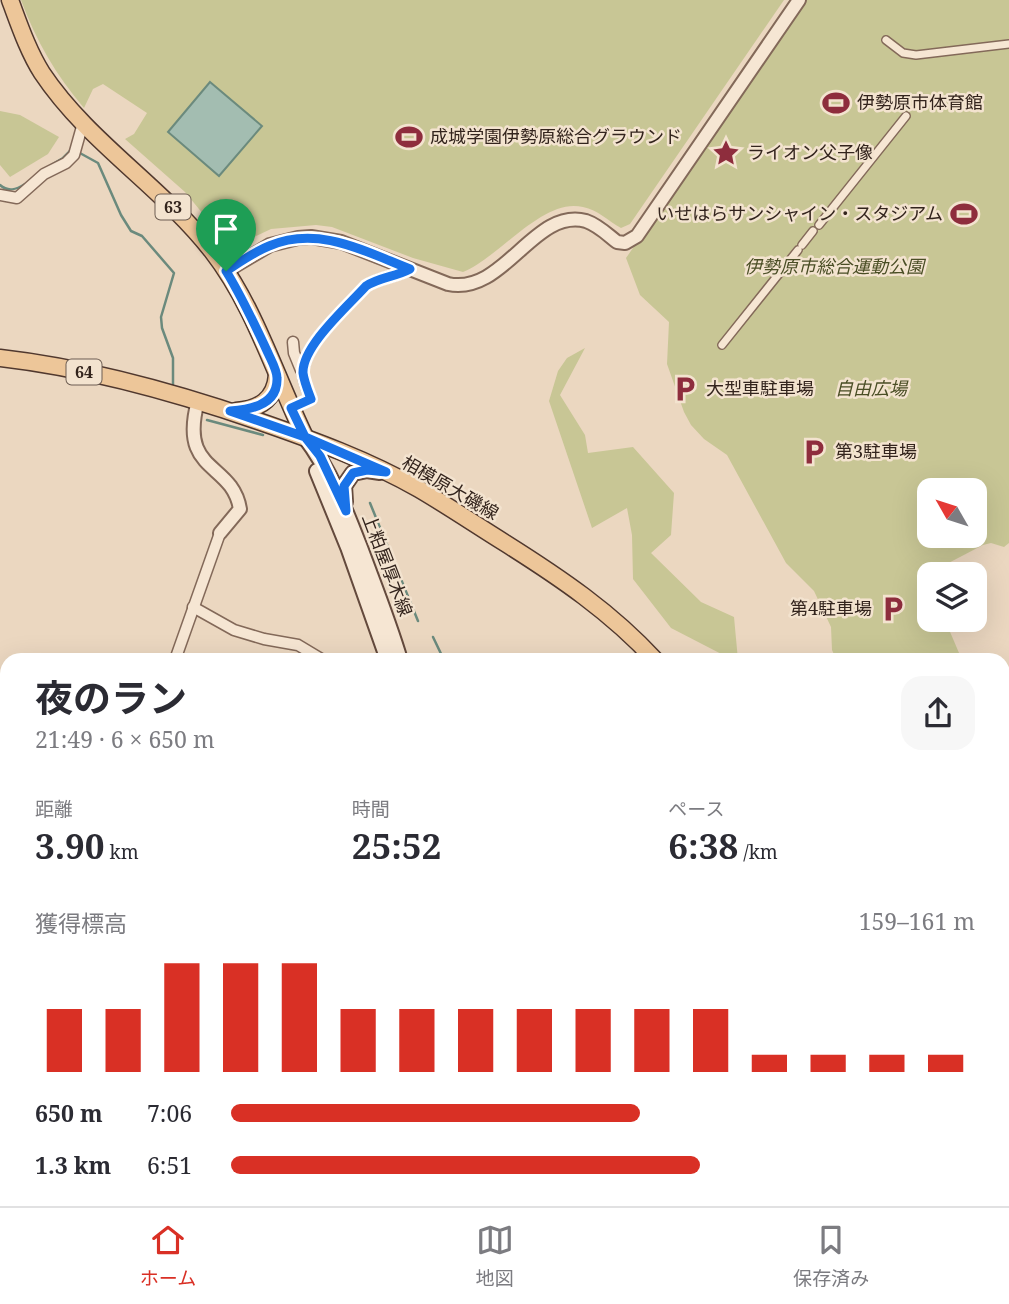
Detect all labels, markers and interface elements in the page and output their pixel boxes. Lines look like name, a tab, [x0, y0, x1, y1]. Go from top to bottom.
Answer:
sports icon: 伊勢原市体育館	[821, 88, 851, 118]
place label: 伊勢原市体育館	[857, 90, 983, 114]
sports icon: 成城学園伊勢原総合グラウンド	[394, 122, 424, 152]
place label: 成城学園伊勢原総合グラウンド	[430, 124, 682, 148]
place icon: ライオン父子像	[711, 138, 741, 168]
place label: ライオン父子像	[747, 140, 873, 164]
road number: 63	[156, 195, 190, 220]
pin	[196, 199, 256, 271]
sports icon: いせはらサンシャイン・スタジアム	[949, 199, 979, 229]
place label: いせはらサンシャイン・スタジアム	[656, 201, 943, 225]
icon: arrive	[207, 210, 245, 248]
park label: 伊勢原市総合運動公園	[744, 254, 927, 278]
road number: 64	[66, 360, 102, 384]
parking icon: 大型車駐車場	[670, 374, 700, 404]
place label: 大型車駐車場	[706, 376, 814, 400]
park label: 自由広場	[835, 376, 909, 400]
parking icon: 第3駐車場	[799, 437, 829, 467]
place label: 第3駐車場	[835, 439, 917, 463]
street label: 相模原大磯線	[398, 450, 503, 525]
north arrow	[917, 478, 987, 548]
map controls	[917, 478, 987, 632]
street label: 上粕屋厚木線	[357, 510, 418, 619]
button: layers	[917, 562, 987, 632]
parking icon: 第4駐車場	[878, 594, 908, 624]
place label: 第4駐車場	[790, 596, 872, 620]
text: 夜のラン	[35, 671, 187, 723]
button: share	[901, 676, 975, 750]
text: 21:49 · 6 × 650 m	[35, 723, 215, 755]
text: 距離	[35, 796, 73, 822]
text: 時間	[352, 796, 390, 822]
text: ペース	[668, 796, 724, 822]
text: 3.90	[35, 822, 105, 869]
text: 25:52	[352, 822, 441, 869]
text: 6:38	[668, 822, 738, 869]
text: km	[105, 839, 139, 865]
text: /km	[738, 839, 778, 865]
text: 159–161 m	[859, 905, 975, 937]
text: 獲得標高	[35, 907, 127, 939]
text: 650 m	[35, 1097, 103, 1129]
text: 7:06	[147, 1097, 192, 1129]
text: 1.3 km	[35, 1149, 111, 1181]
text: 6:51	[147, 1149, 192, 1181]
tab: ホーム	[140, 1221, 196, 1291]
tab: 地図	[476, 1221, 514, 1291]
tab: 保存済み	[793, 1221, 869, 1291]

